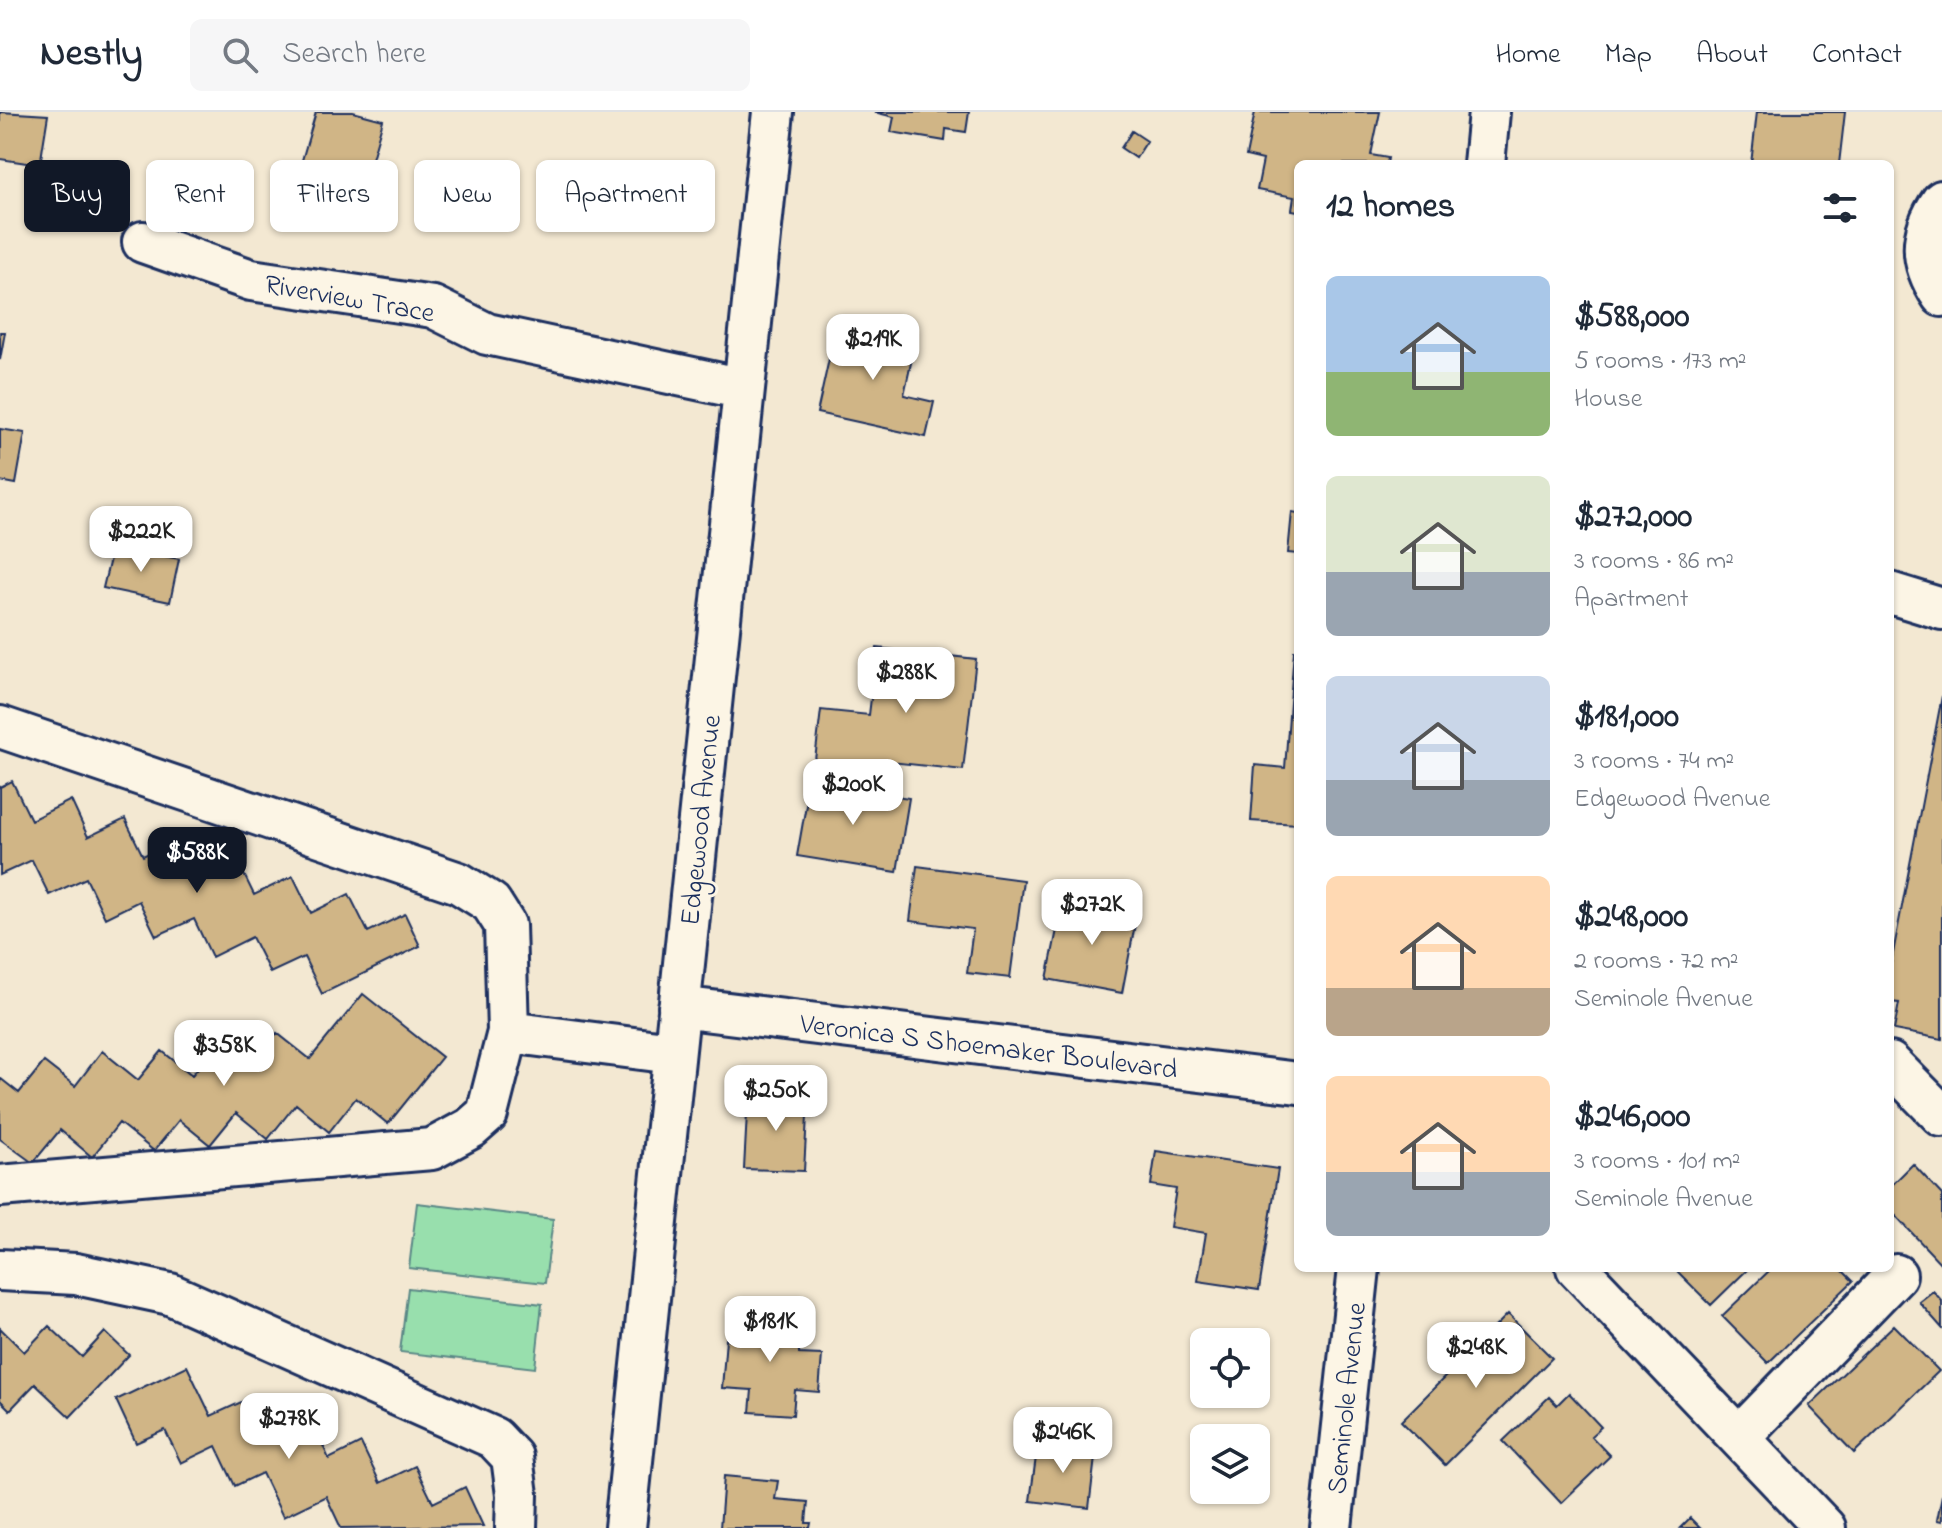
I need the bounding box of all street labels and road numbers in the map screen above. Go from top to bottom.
street label: Riverview Trace [261,265,438,336]
street label: Edgewood Avenue [671,713,734,928]
street label: Veronica S Shoemaker Boulevard [797,1005,1180,1092]
street label: Seminole Avenue [1318,1300,1379,1496]

